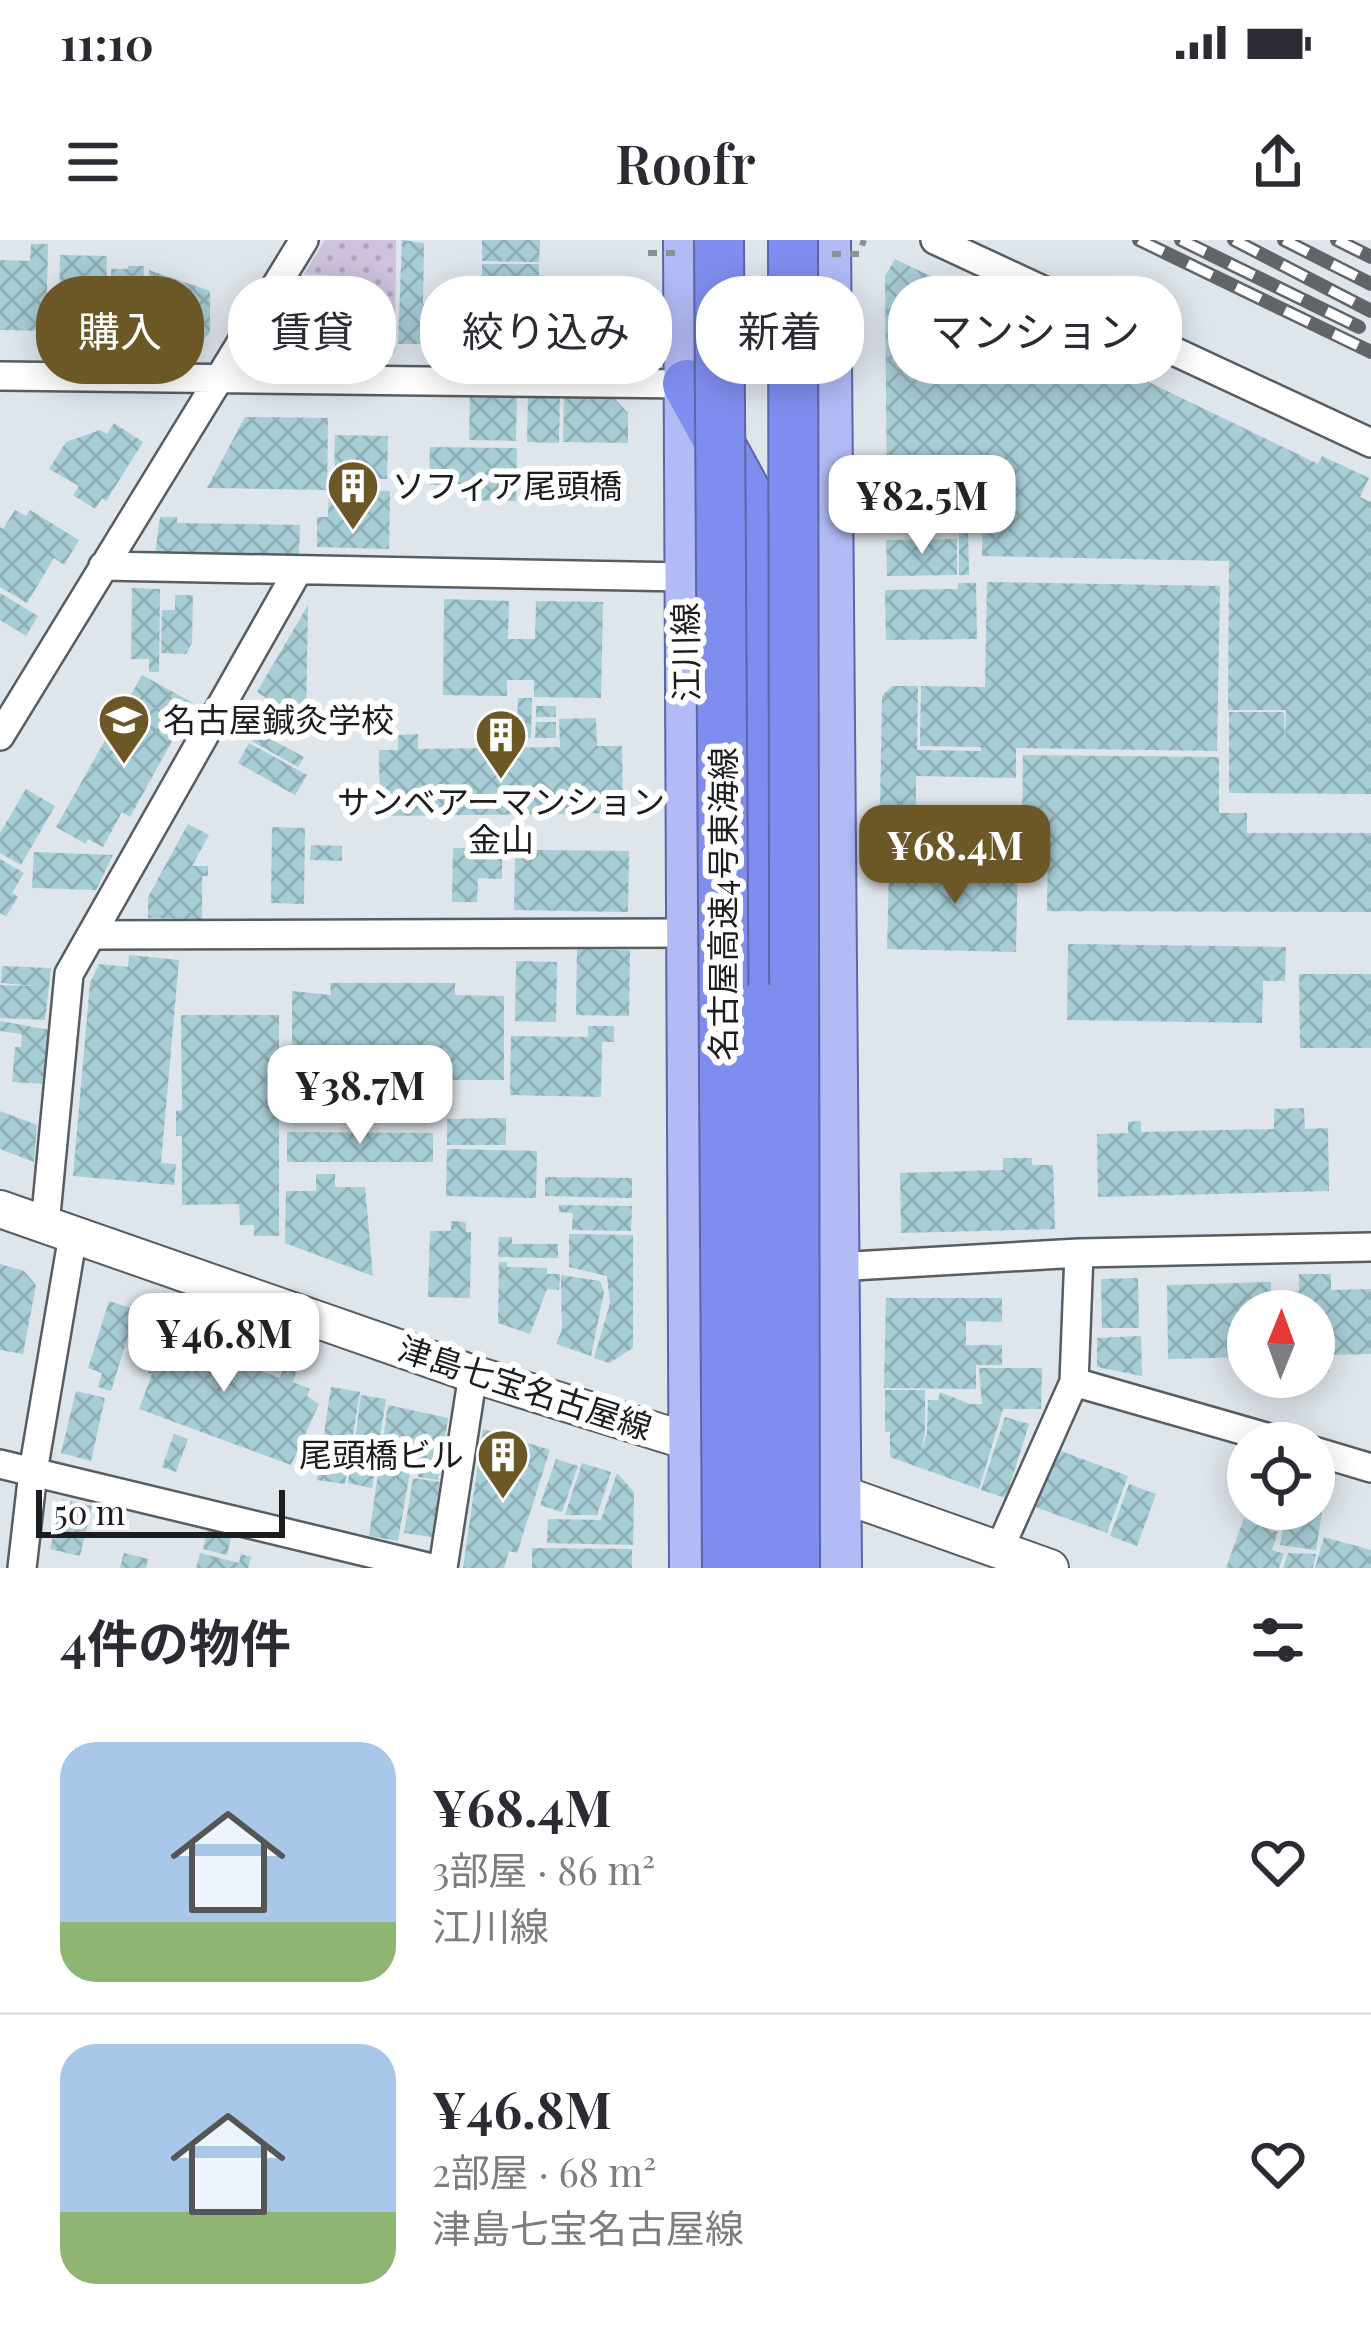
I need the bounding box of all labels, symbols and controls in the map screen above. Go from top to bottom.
text: 11:10 [60,12,154,72]
text: Roofr [615,126,756,198]
icon: menu [60,129,126,195]
icon: share [1245,129,1311,195]
chip: 購入 [36,276,204,384]
chip: 賃貸 [228,276,396,384]
chip: 絞り込み [420,276,672,384]
chip: 新着 [696,276,864,384]
chip: マンション [888,276,1182,384]
pin: ¥82.5M [824,455,1020,557]
building icon: ソフィア尾頭橋 [325,458,381,532]
place label: ソフィア尾頭橋 [392,462,622,506]
text: ¥82.5M [856,468,988,520]
street label: 江川線 [661,602,707,702]
school or university icon: 名古屋鍼灸学校 [96,692,152,766]
place label: 名古屋鍼灸学校 [163,696,394,740]
building icon: サンベアーマンション 金山 [473,707,529,781]
street label: 名古屋高速4号東海線 [699,747,743,1061]
place label: サンベアーマンション 金山 [337,778,665,860]
pin: ¥68.4M [857,805,1053,907]
text: ¥68.4M [886,818,1024,870]
pin: ¥38.7M [262,1045,458,1147]
text: ¥38.7M [294,1058,426,1110]
north arrow [1227,1290,1335,1398]
map controls [1227,1290,1335,1530]
pin: ¥46.8M [126,1293,322,1395]
text: ¥46.8M [155,1306,293,1358]
street label: 津島七宝名古屋線 [393,1324,658,1448]
button: locate [1227,1422,1335,1530]
building icon: 尾頭橋ビル [475,1427,531,1501]
place label: 尾頭橋ビル [299,1431,464,1475]
scale bar [36,1484,285,1537]
text: 50 m [54,1489,125,1533]
text: 4件の物件 [60,1607,291,1675]
icon: filters [1245,1607,1311,1673]
text: ¥68.4M [432,1772,612,1840]
icon: home [156,1790,300,1934]
icon: heart [1245,1829,1311,1895]
text: 3部屋 · 86 m² [432,1843,655,1895]
text: 江川線 [432,1899,549,1951]
text: ¥46.8M [432,2074,612,2142]
icon: home [156,2092,300,2236]
icon: heart [1245,2131,1311,2197]
text: 2部屋 · 68 m² [432,2145,656,2197]
text: 津島七宝名古屋線 [432,2201,744,2253]

